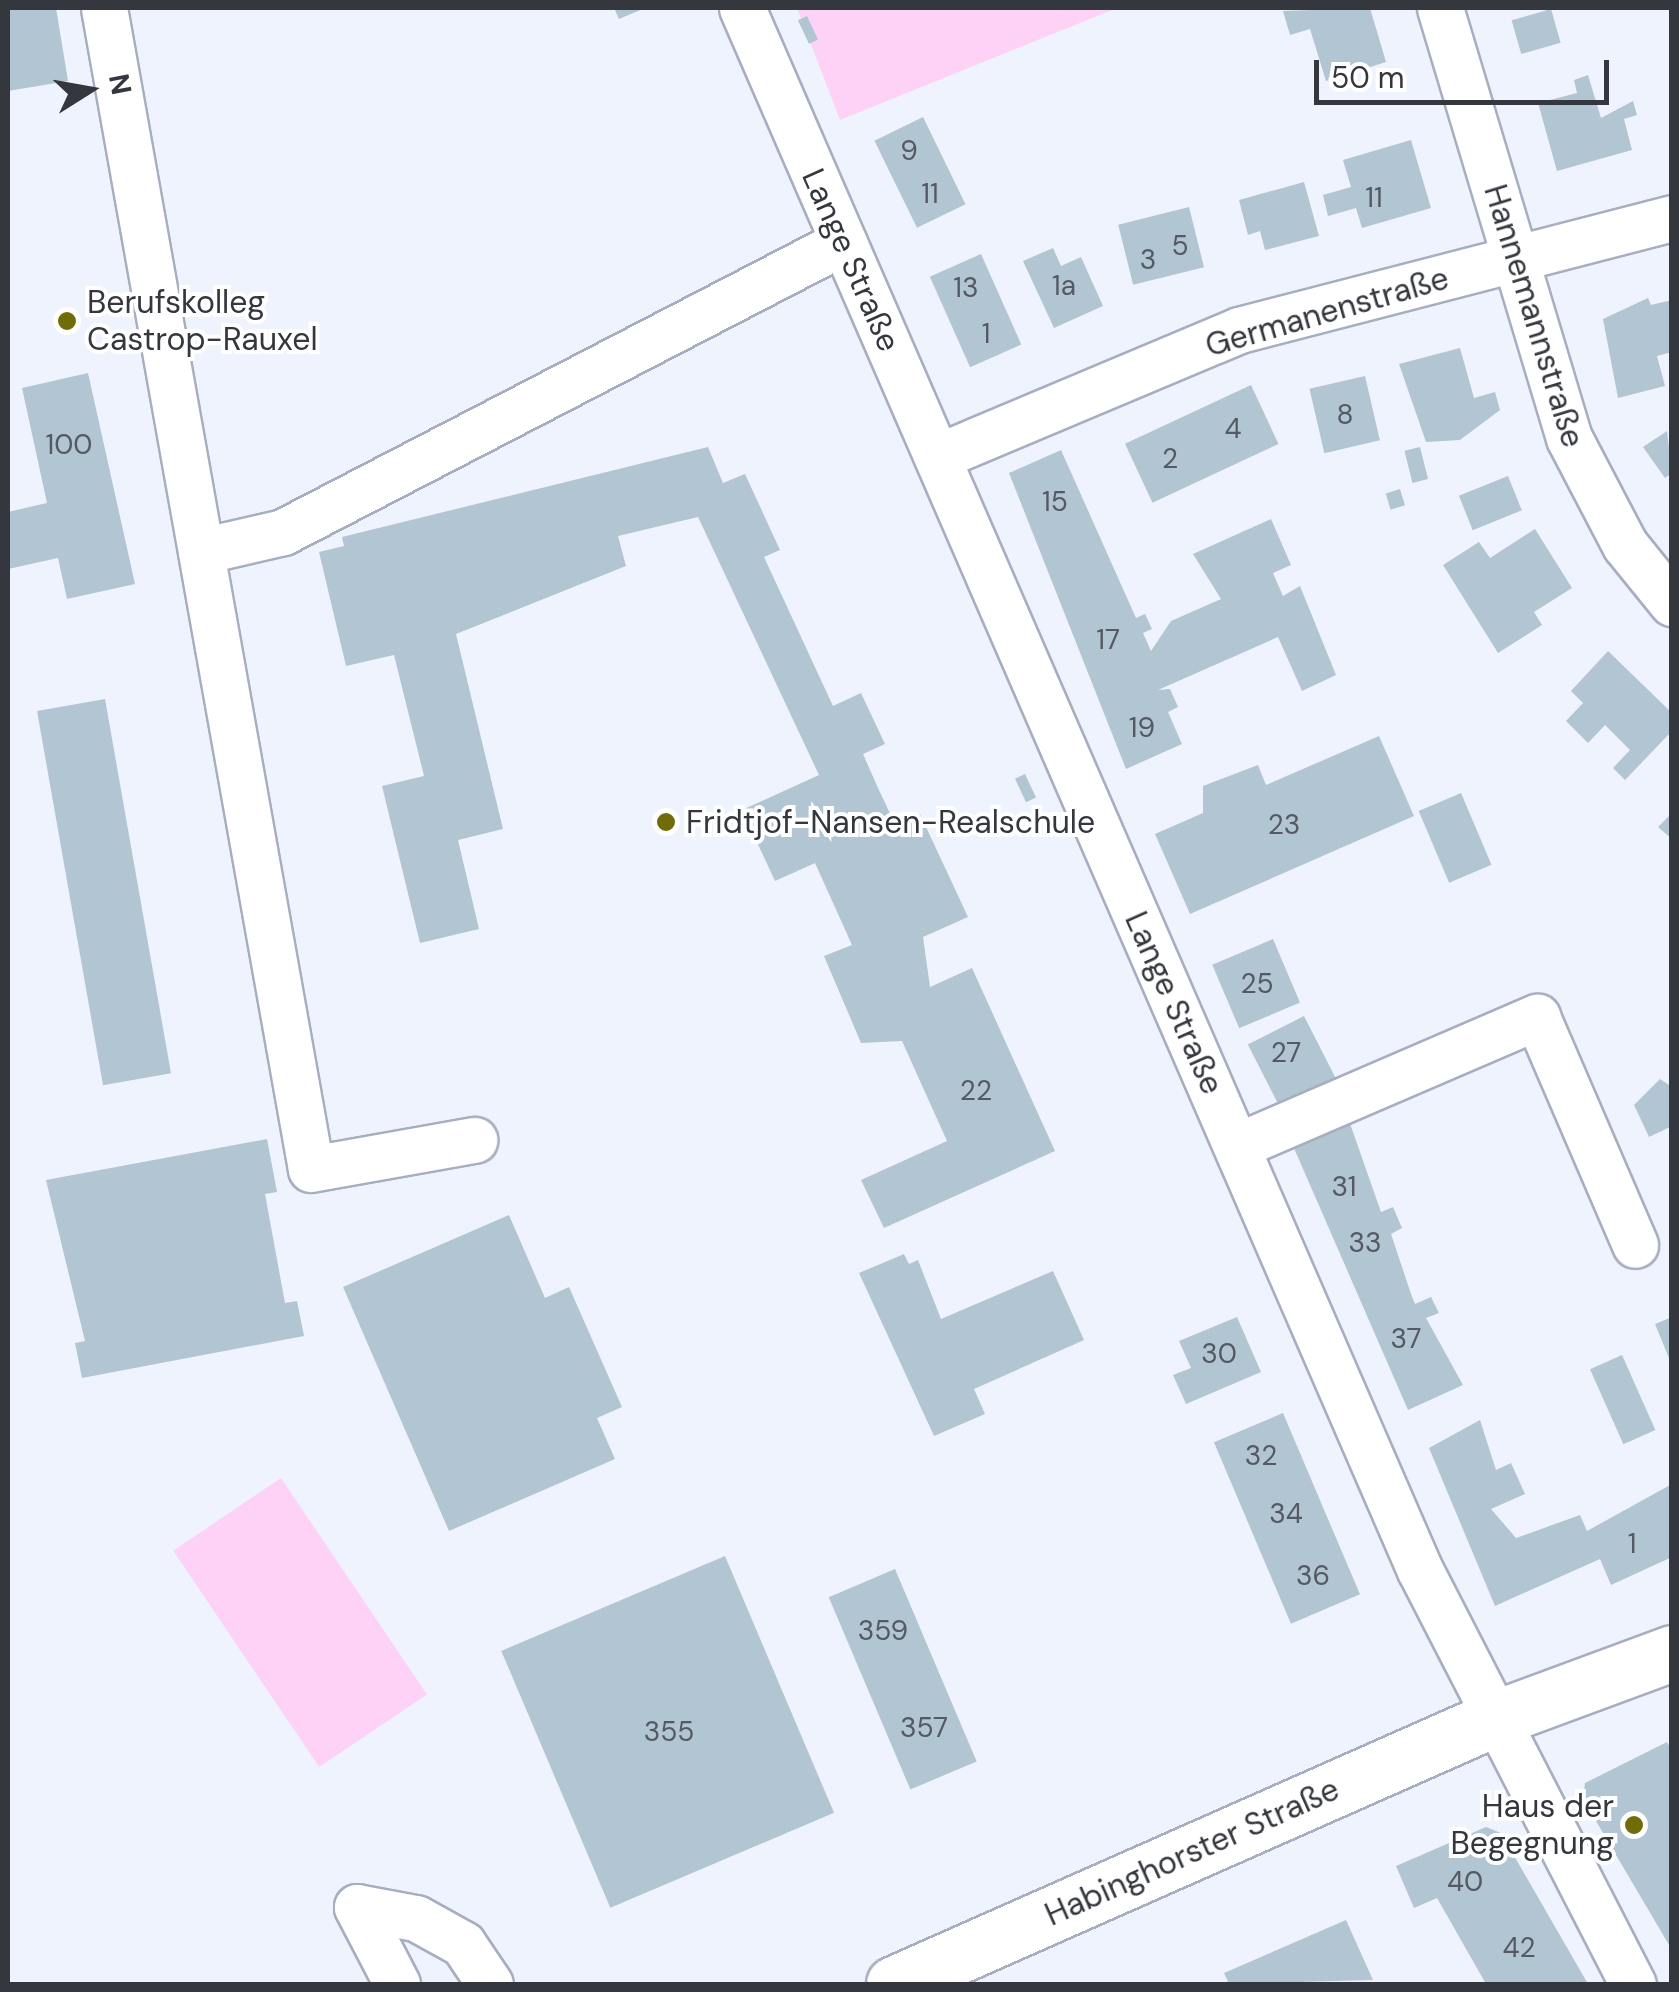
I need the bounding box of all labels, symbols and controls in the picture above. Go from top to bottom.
north arrow [40,40,140,140]
scale bar [1319,40,1614,102]
text: 50 m [1331,58,1405,97]
text: N [100,71,140,98]
house number: 9 [900,134,918,168]
street label: Lange Straße [794,163,908,357]
house number: 11 [921,177,939,211]
street label: Hannemannstraße [1476,180,1592,452]
house number: 11 [1365,181,1383,215]
house number: 5 [1171,229,1189,263]
house number: 3 [1140,243,1156,277]
street label: Germanenstraße [1201,259,1453,365]
house number: 1a [1052,269,1076,303]
house number: 13 [953,271,979,305]
place label: Berufskolleg Castrop-Rauxel [87,284,318,359]
marker: Berufskolleg Castrop-Rauxel [56,310,78,332]
house number: 1 [982,317,990,351]
house number: 8 [1336,398,1354,432]
house number: 4 [1225,412,1241,446]
house number: 100 [45,428,93,462]
house number: 2 [1162,442,1178,476]
house number: 15 [1042,485,1068,519]
house number: 17 [1096,623,1120,657]
house number: 19 [1129,711,1155,745]
place label: Fridtjof-Nansen-Realschule [686,803,1095,841]
house number: 23 [1268,808,1300,842]
marker: Fridtjof-Nansen-Realschule [655,811,677,833]
street label: Lange Straße [1117,906,1231,1100]
house number: 25 [1240,967,1274,1001]
house number: 27 [1271,1036,1301,1070]
house number: 22 [960,1074,992,1108]
house number: 31 [1332,1170,1356,1204]
house number: 33 [1348,1226,1382,1260]
house number: 37 [1390,1322,1422,1356]
house number: 30 [1201,1337,1237,1371]
house number: 32 [1245,1439,1277,1473]
house number: 34 [1269,1497,1303,1531]
house number: 1 [1628,1527,1636,1561]
house number: 36 [1296,1559,1330,1593]
house number: 359 [858,1614,908,1648]
house number: 357 [900,1711,948,1745]
house number: 355 [644,1715,694,1749]
street label: Habinghorster Straße [1039,1770,1345,1934]
place label: Haus der Begegnung [1451,1788,1614,1863]
marker: Haus der Begegnung [1623,1814,1645,1836]
house number: 40 [1447,1865,1483,1899]
house number: 42 [1502,1931,1536,1965]

